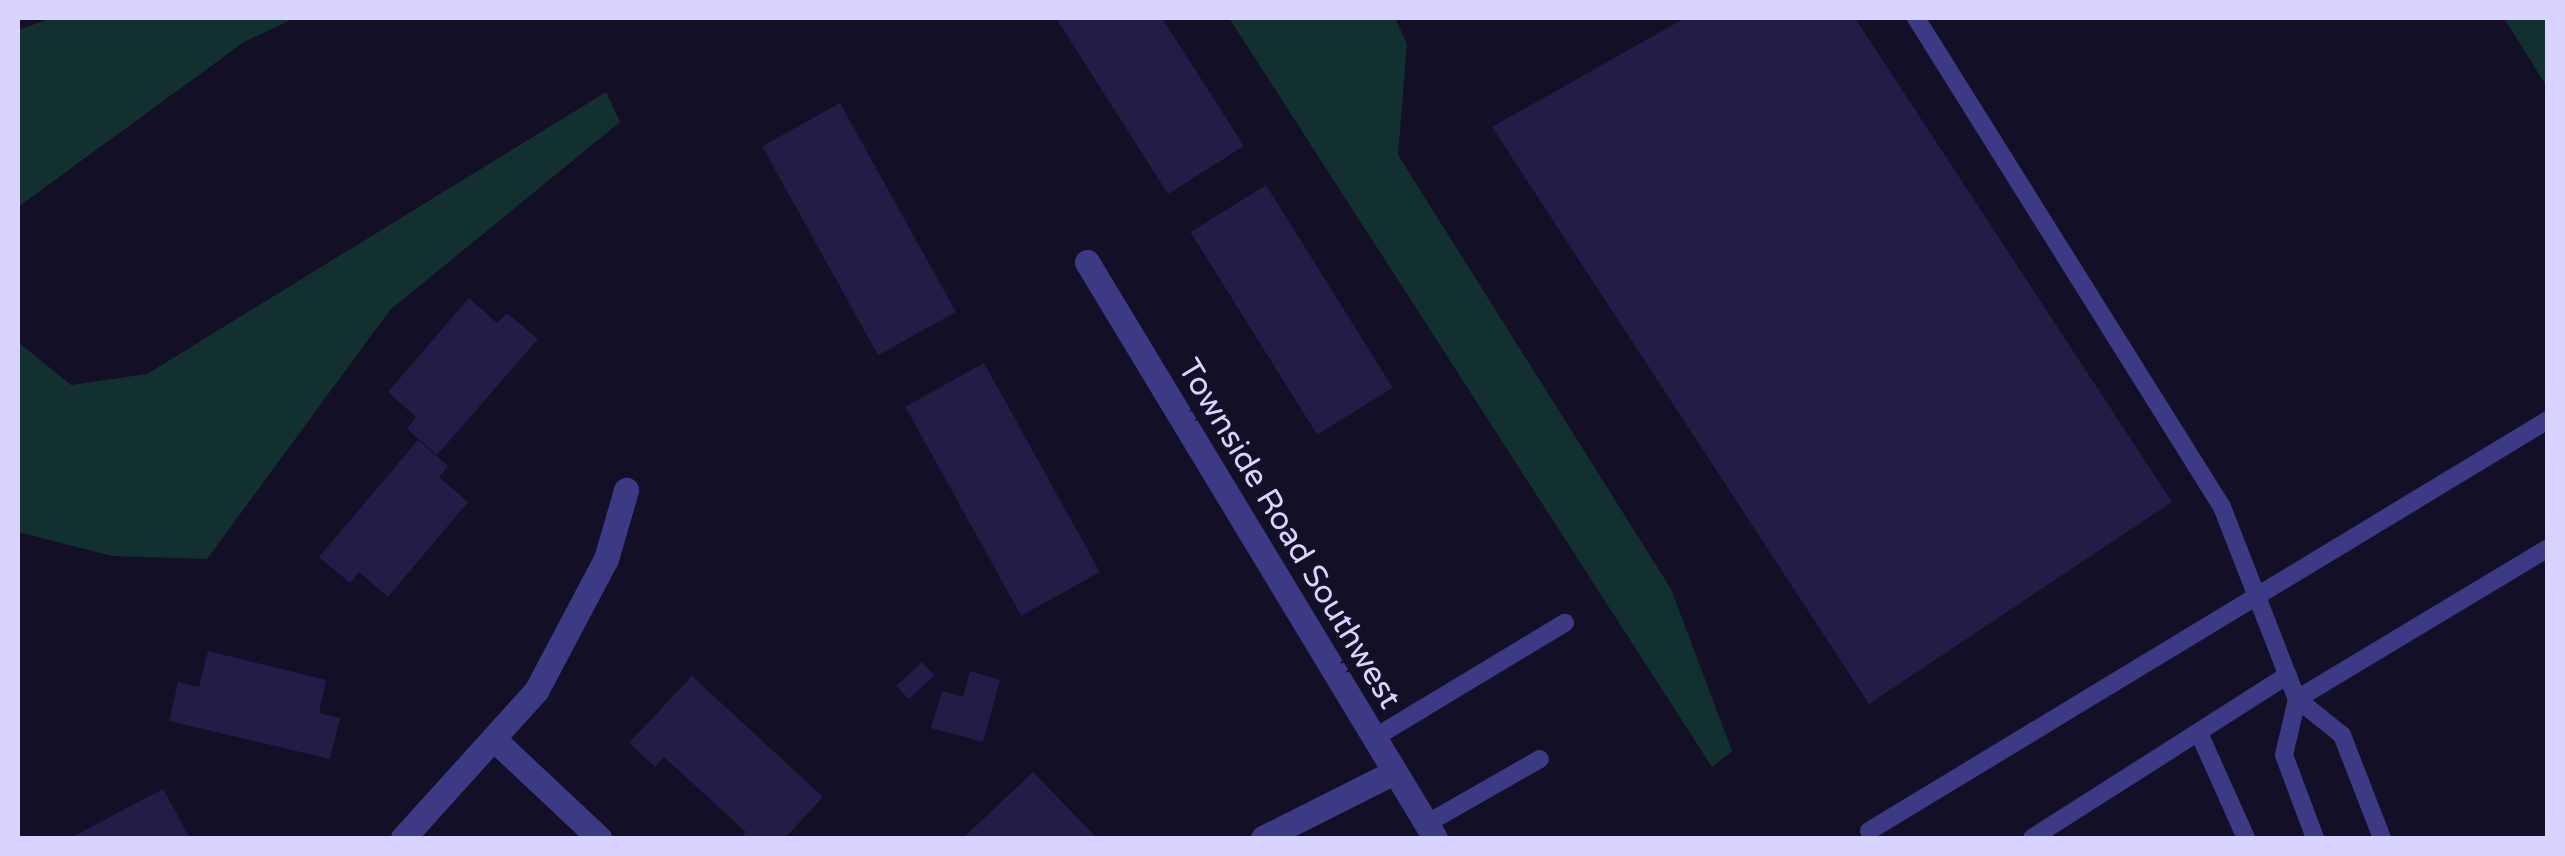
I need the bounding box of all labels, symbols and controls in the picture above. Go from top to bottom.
street label: Townside Road Southwest [1169,352,1409,716]

